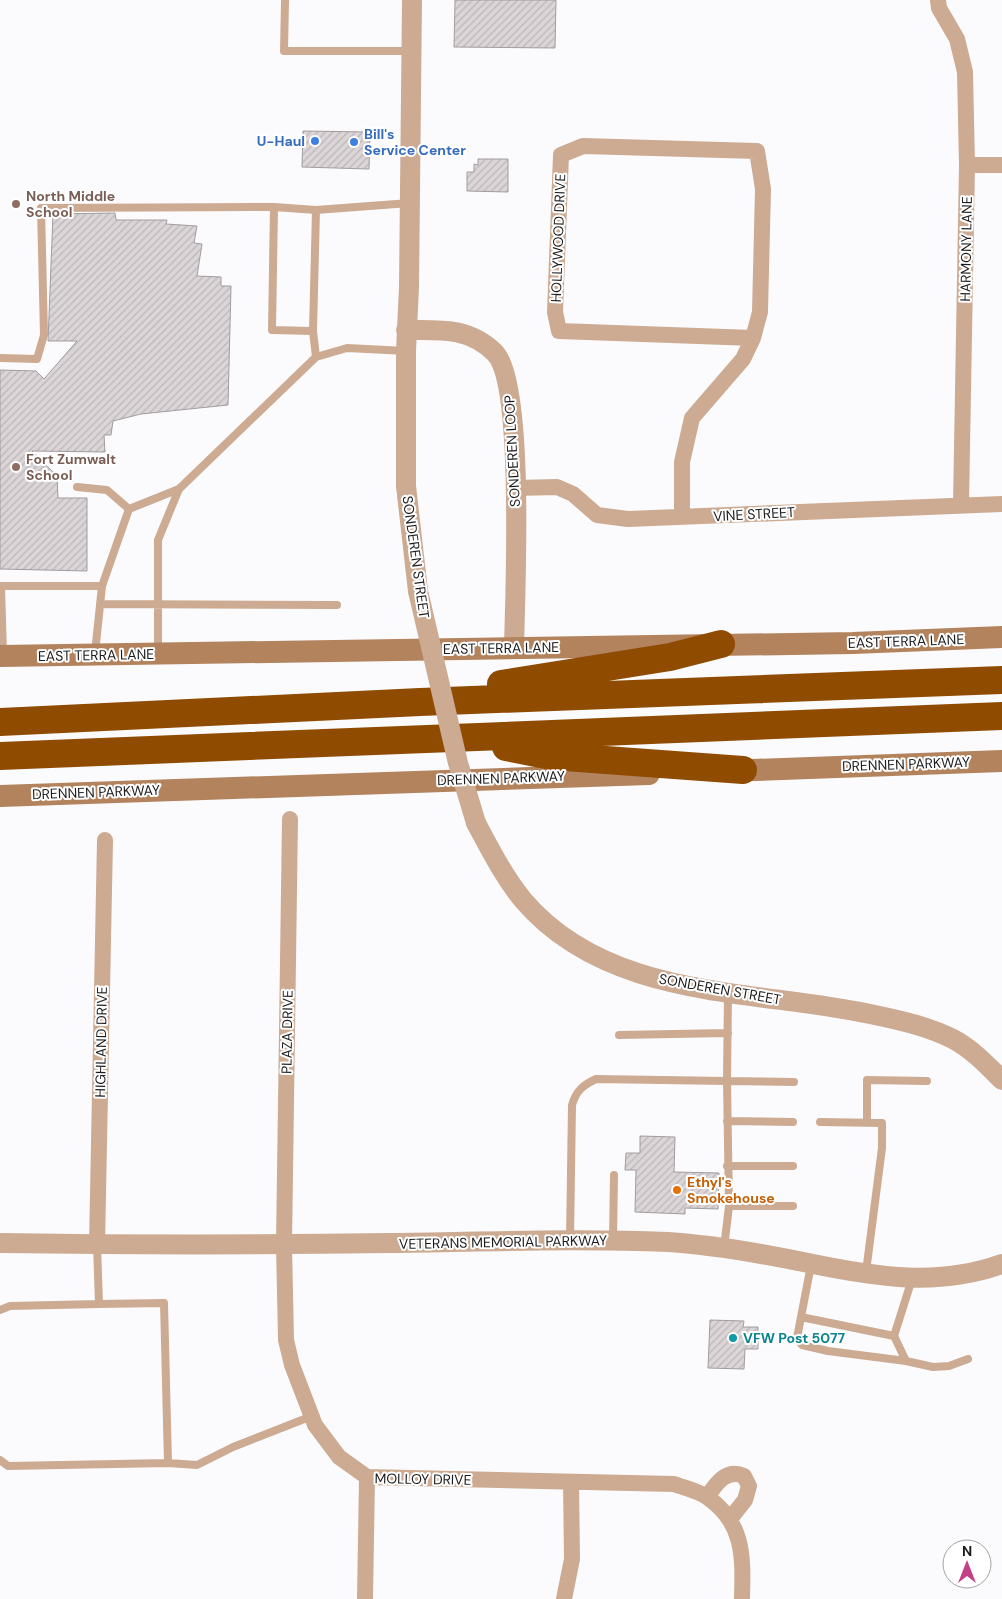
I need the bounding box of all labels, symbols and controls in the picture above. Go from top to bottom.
place label: Bill's Service Center [364,125,466,159]
place label: U-Haul [257,132,305,150]
marker: U-Haul [309,135,321,147]
marker: Bill's Service Center [348,136,360,148]
street label: HOLLYWOOD DRIVE [547,173,569,303]
place label: North Middle School [26,187,115,221]
street label: HARMONY LANE [956,196,976,302]
marker: North Middle School [10,198,22,210]
street label: SONDEREN LOOP [500,395,524,507]
place label: Fort Zumwalt School [26,450,116,484]
marker: Fort Zumwalt School [10,461,22,473]
street label: SONDEREN STREET [398,495,434,620]
street label: VINE STREET [713,503,795,525]
street label: EAST TERRA LANE [848,630,965,652]
street label: EAST TERRA LANE [443,638,559,658]
street label: EAST TERRA LANE [38,645,154,665]
street label: DRENNEN PARKWAY [842,753,970,775]
street label: DRENNEN PARKWAY [437,767,565,789]
street label: DRENNEN PARKWAY [32,781,160,803]
street label: SONDEREN STREET [658,969,783,1009]
street label: HIGHLAND DRIVE [91,986,111,1098]
street label: PLAZA DRIVE [277,990,297,1074]
place label: Ethyl's Smokehouse [687,1173,775,1207]
marker: Ethyl's Smokehouse [671,1184,683,1196]
street label: VETERANS MEMORIAL PARKWAY [399,1231,607,1253]
place label: VFW Post 5077 [743,1329,846,1347]
marker: VFW Post 5077 [727,1332,739,1344]
street label: MOLLOY DRIVE [374,1469,472,1489]
north arrow [942,1539,992,1589]
text: N [962,1542,972,1560]

